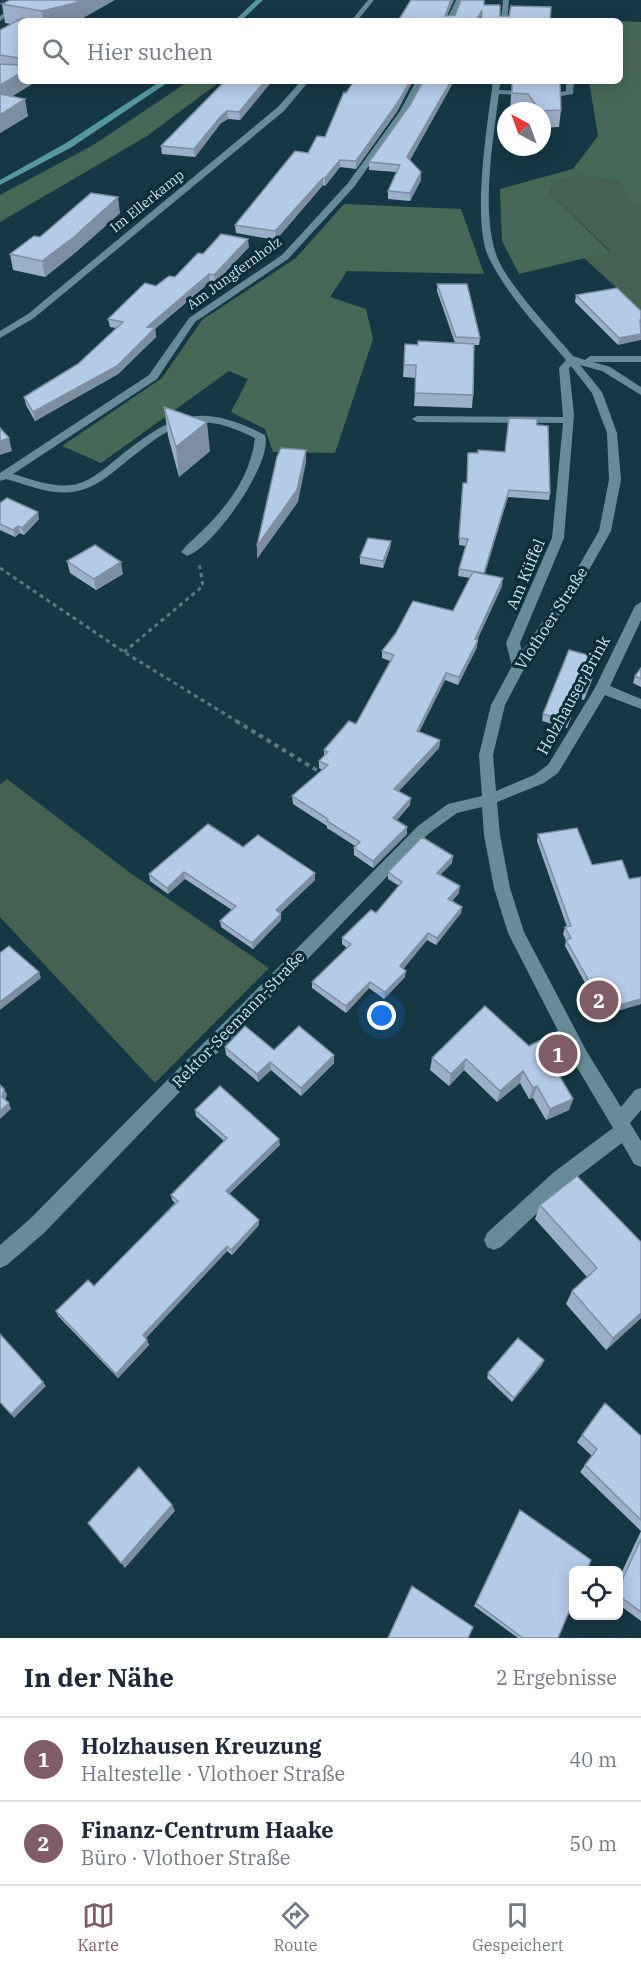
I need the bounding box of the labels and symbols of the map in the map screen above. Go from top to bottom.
north arrow [497,102,551,156]
street label: Im Ellerkamp [106,166,188,236]
street label: Am Jungfernholz [183,232,285,314]
street label: Am Küffel [501,535,549,612]
street label: Vlothoer Straße [510,563,592,673]
street label: Holzhauser Brink [532,632,614,758]
street label: Rektor-Seemann-Straße [167,946,309,1092]
pin: 2 [580,978,618,1022]
your location [367,1001,396,1030]
pin: 1 [538,1032,578,1076]

